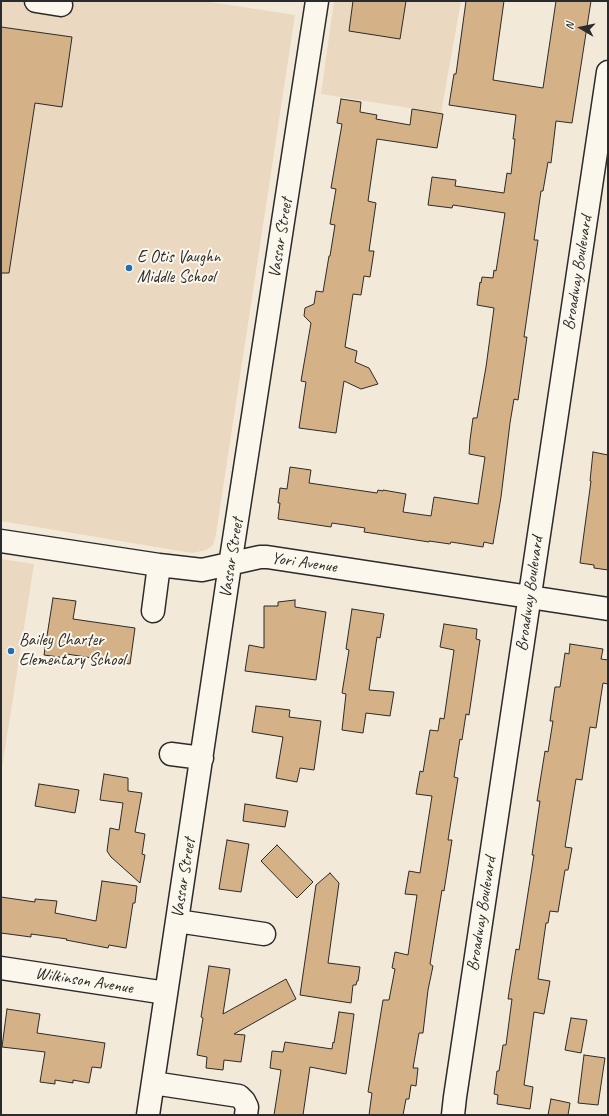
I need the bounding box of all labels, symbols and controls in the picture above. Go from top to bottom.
north arrow [561,8,601,48]
text: N [562,22,577,31]
street label: Vassar Street [265,197,297,279]
street label: Broadway Boulevard [559,214,597,332]
place label: E Otis Vaughn Middle School [137,248,220,288]
marker: E Otis Vaughn Middle School [124,263,134,273]
street label: Vassar Street [216,517,248,599]
street label: Broadway Boulevard [512,535,548,653]
street label: Yori Avenue [270,548,338,578]
place label: Bailey Charter Elementary School [19,631,125,671]
marker: Bailey Charter Elementary School [6,646,16,656]
street label: Vassar Street [168,837,200,919]
street label: Broadway Boulevard [463,855,501,973]
street label: Wilkinson Avenue [34,963,134,999]

